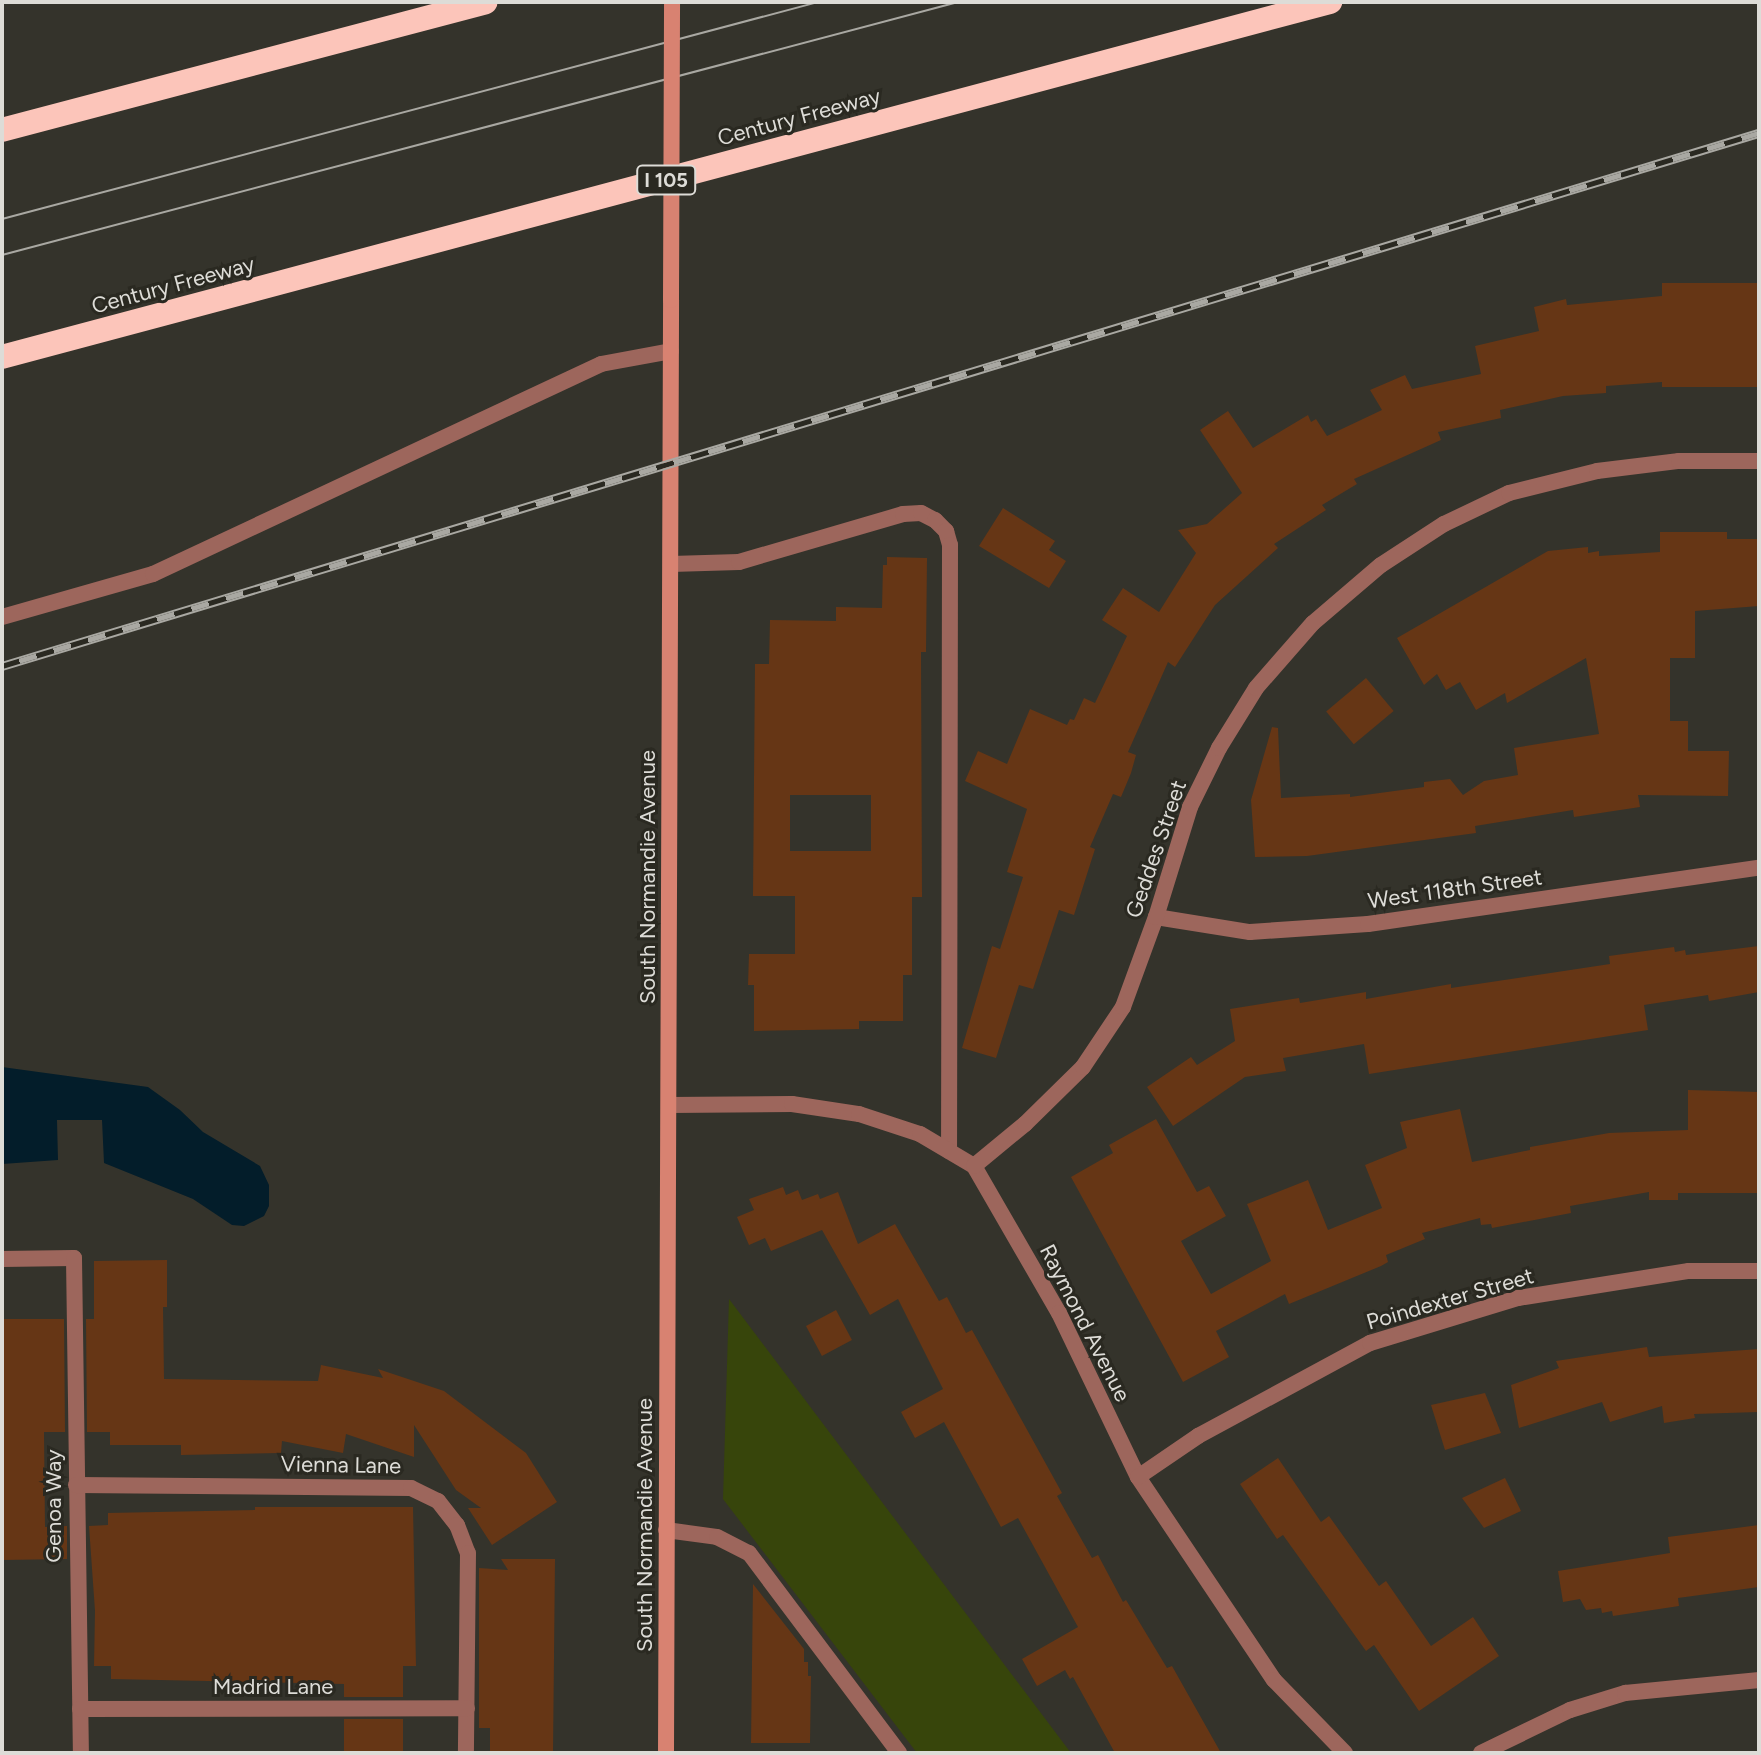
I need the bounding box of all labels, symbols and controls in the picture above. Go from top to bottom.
street label: Century Freeway [715,83,883,151]
road number: I 105 [636,164,696,196]
street label: Century Freeway [89,251,257,319]
street label: South Normandie Avenue [635,750,661,1004]
street label: Geddes Street [1120,777,1192,921]
street label: West 118th Street [1366,864,1544,914]
street label: Raymond Avenue [1034,1240,1136,1406]
street label: Poindexter Street [1363,1263,1537,1335]
street label: South Normandie Avenue [632,1398,658,1652]
street label: Genoa Way [41,1449,67,1563]
street label: Vienna Lane [281,1451,401,1479]
street label: Madrid Lane [213,1674,333,1700]

